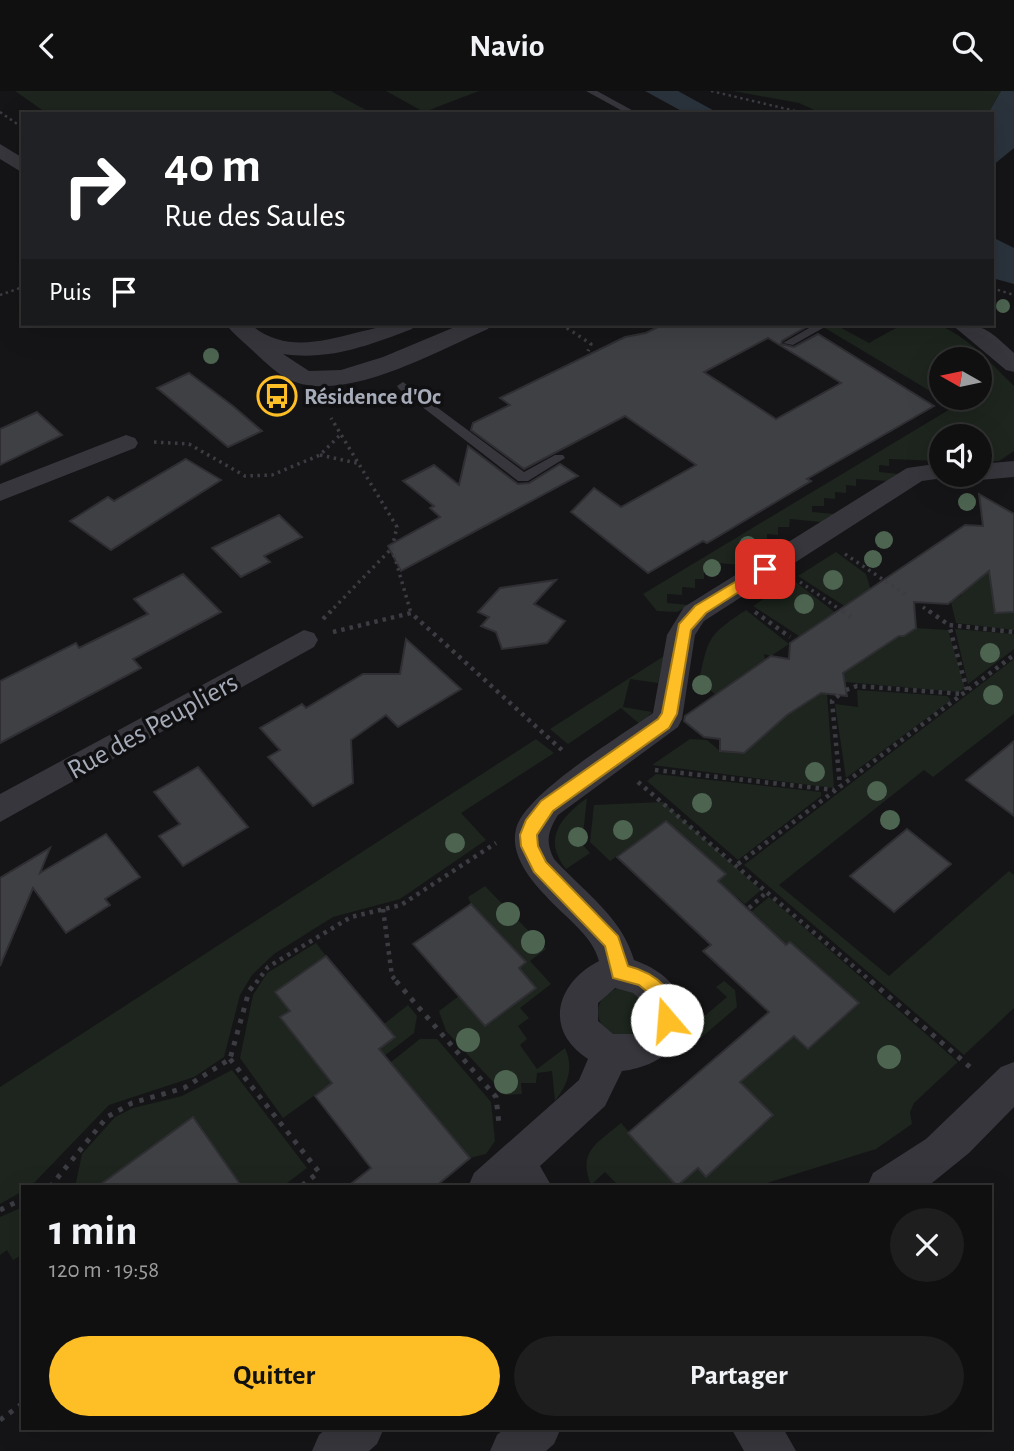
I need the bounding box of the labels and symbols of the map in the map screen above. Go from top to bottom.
north arrow [929,347,992,409]
bus stop icon: Résidence d'Oc [256,375,298,417]
place label: Résidence d'Oc [304,386,441,409]
pin [735,539,795,599]
street label: Rue des Peupliers [63,668,243,785]
position arrow [630,983,704,1057]

